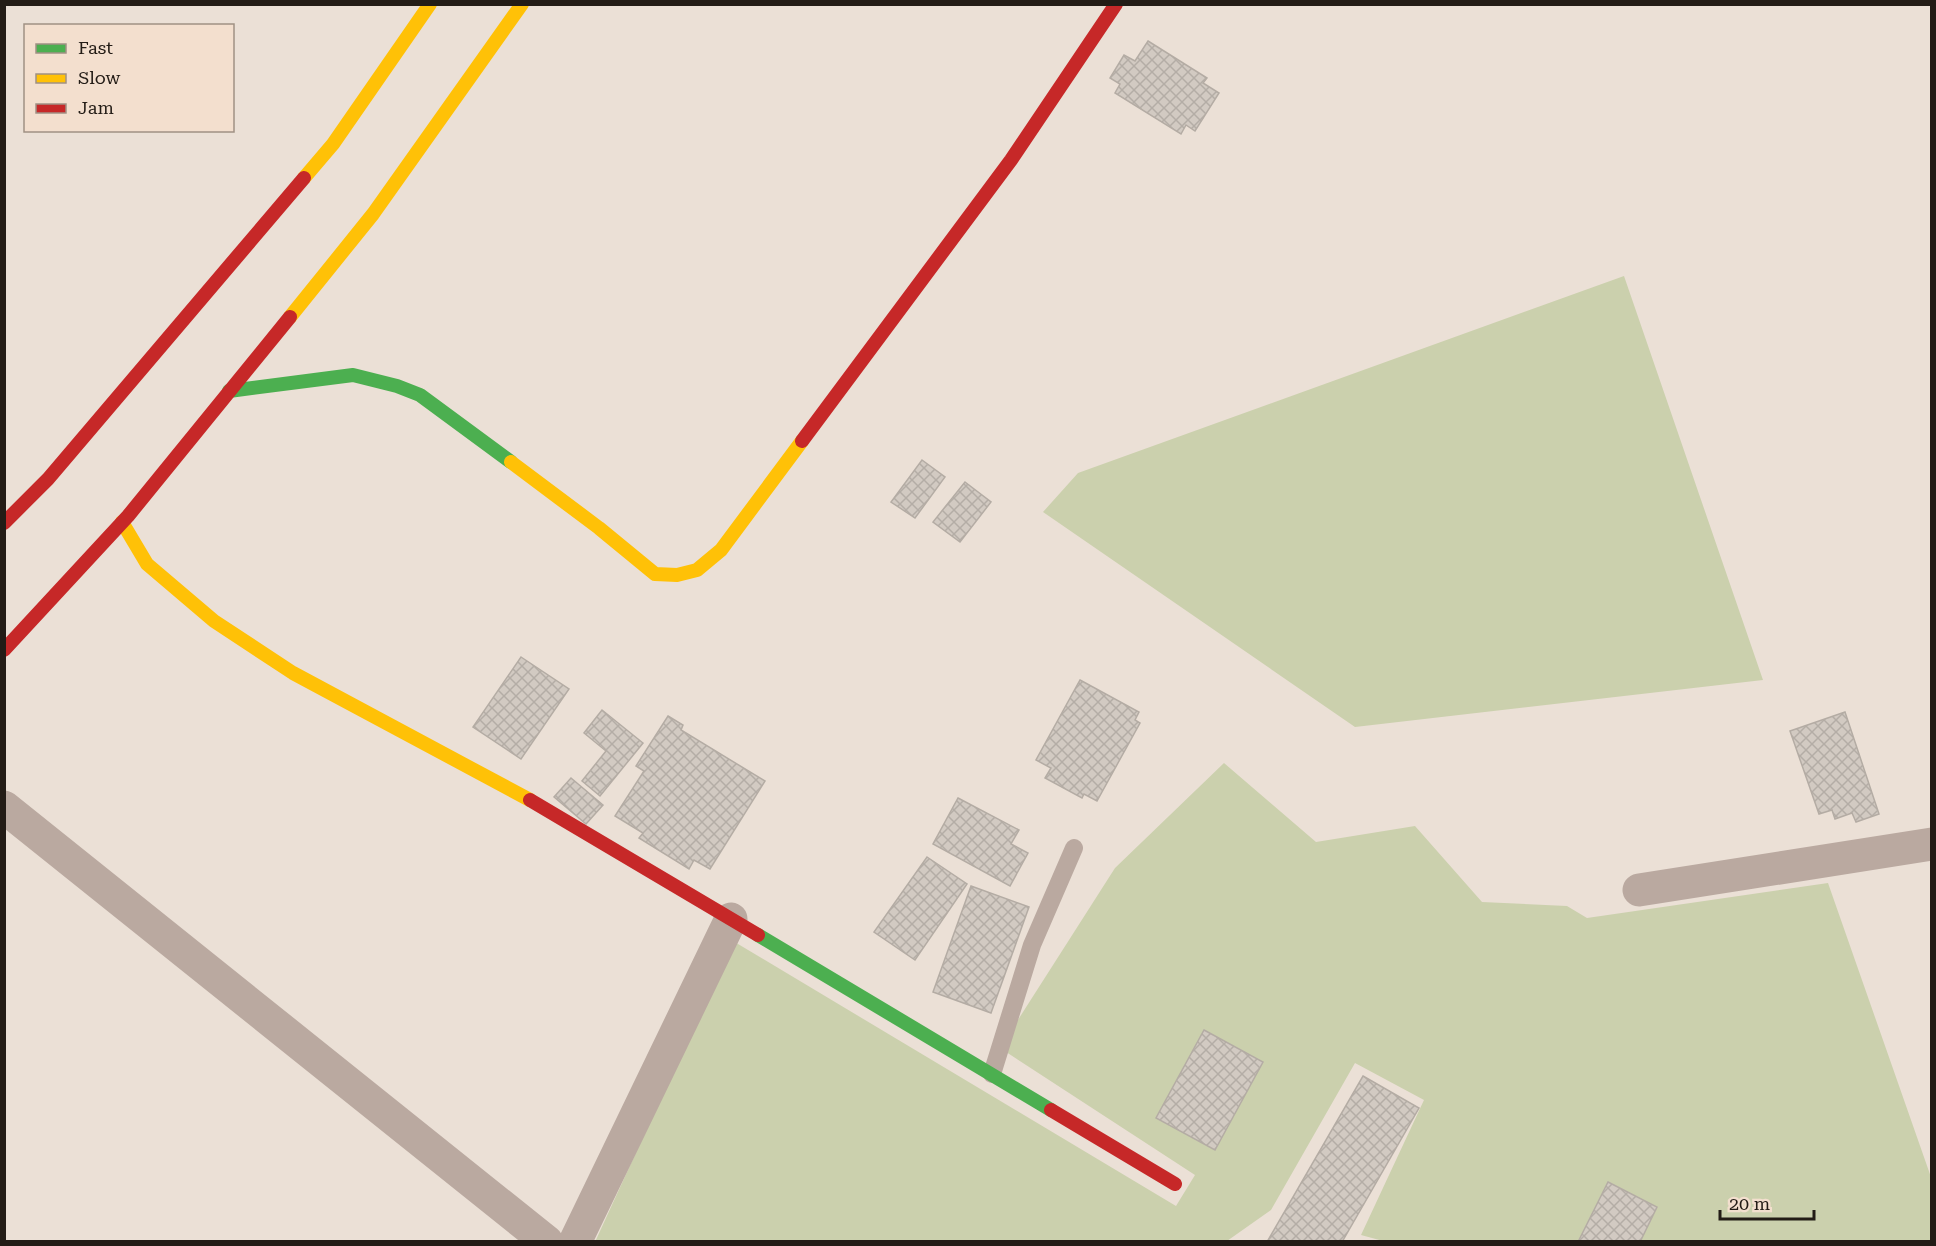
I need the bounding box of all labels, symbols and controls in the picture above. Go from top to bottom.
legend [24,24,234,132]
text: Fast [78,37,113,58]
text: Slow [78,67,120,88]
text: Jam [78,97,114,118]
scale bar [1720,1183,1814,1221]
text: 20 m [1729,1193,1770,1214]

